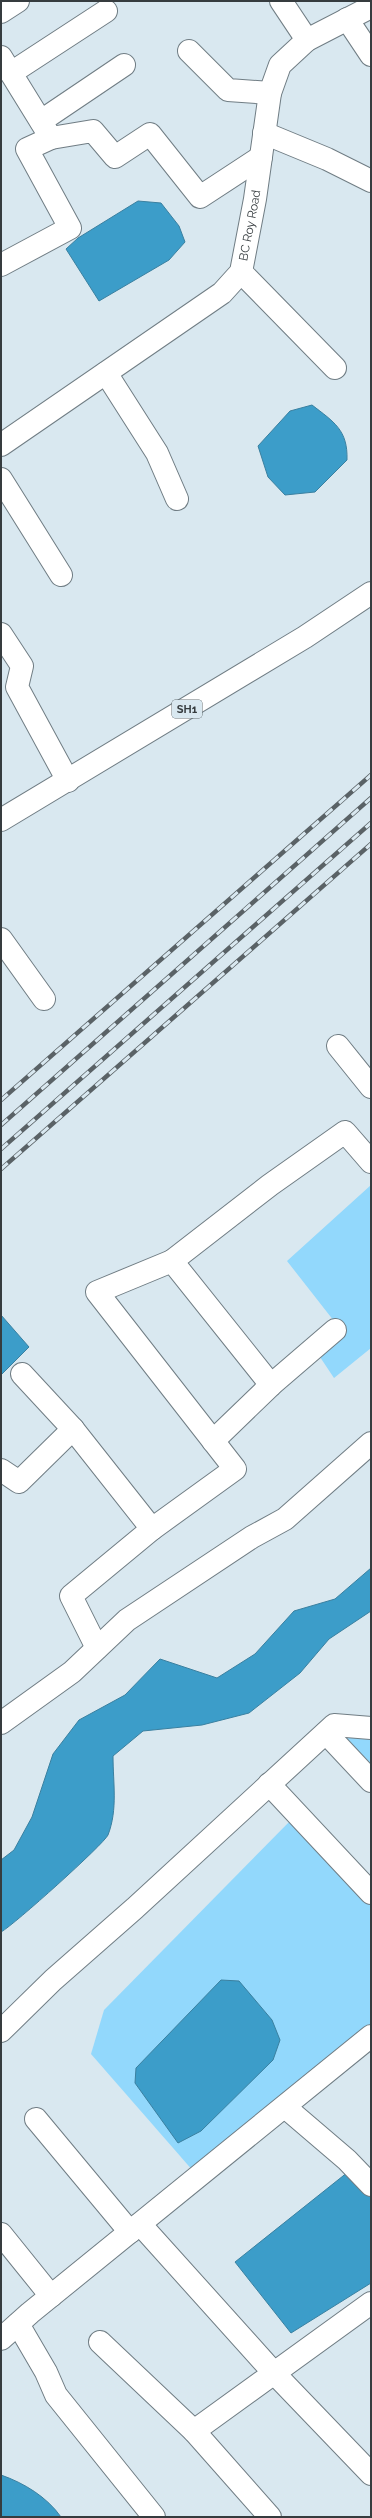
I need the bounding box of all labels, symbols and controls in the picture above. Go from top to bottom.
street label: BC Roy Road [236,189,263,262]
road number: SH1 [172,700,202,718]

